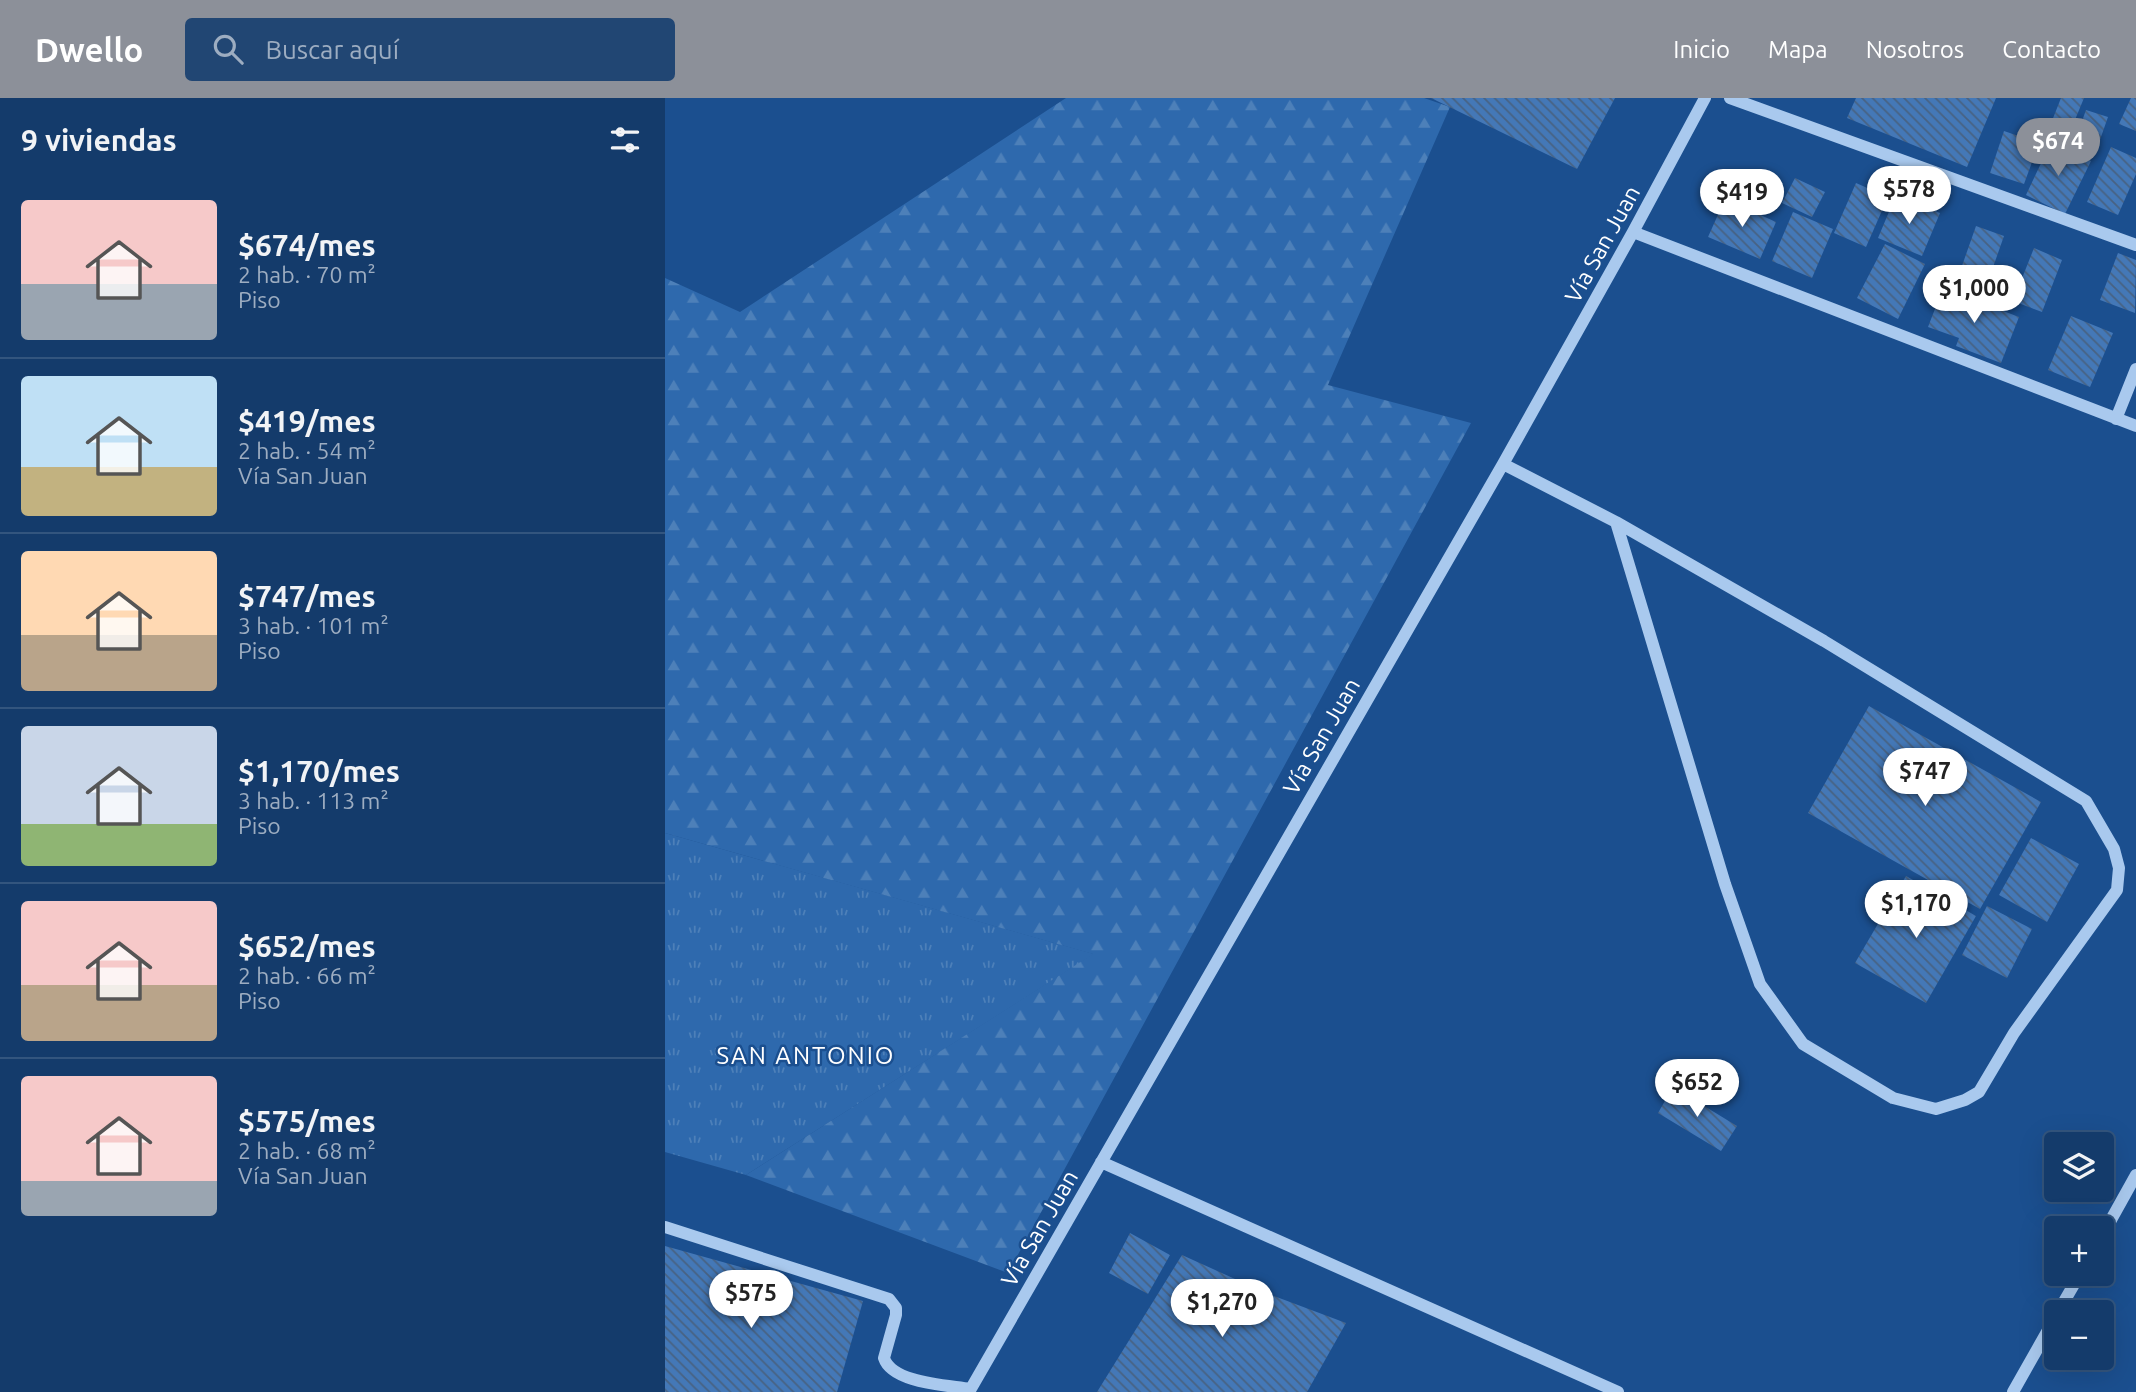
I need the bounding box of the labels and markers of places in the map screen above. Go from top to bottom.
pin: $674 [2017,118,2099,178]
pin: $578 [1868,166,1950,226]
pin: $419 [1701,170,1783,229]
pin: $1,000 [1917,266,2031,325]
pin: $747 [1884,748,1966,808]
pin: $1,170 [1859,880,1973,940]
pin: $652 [1656,1060,1738,1119]
pin: $575 [710,1270,792,1330]
pin: $1,270 [1165,1280,1279,1339]

